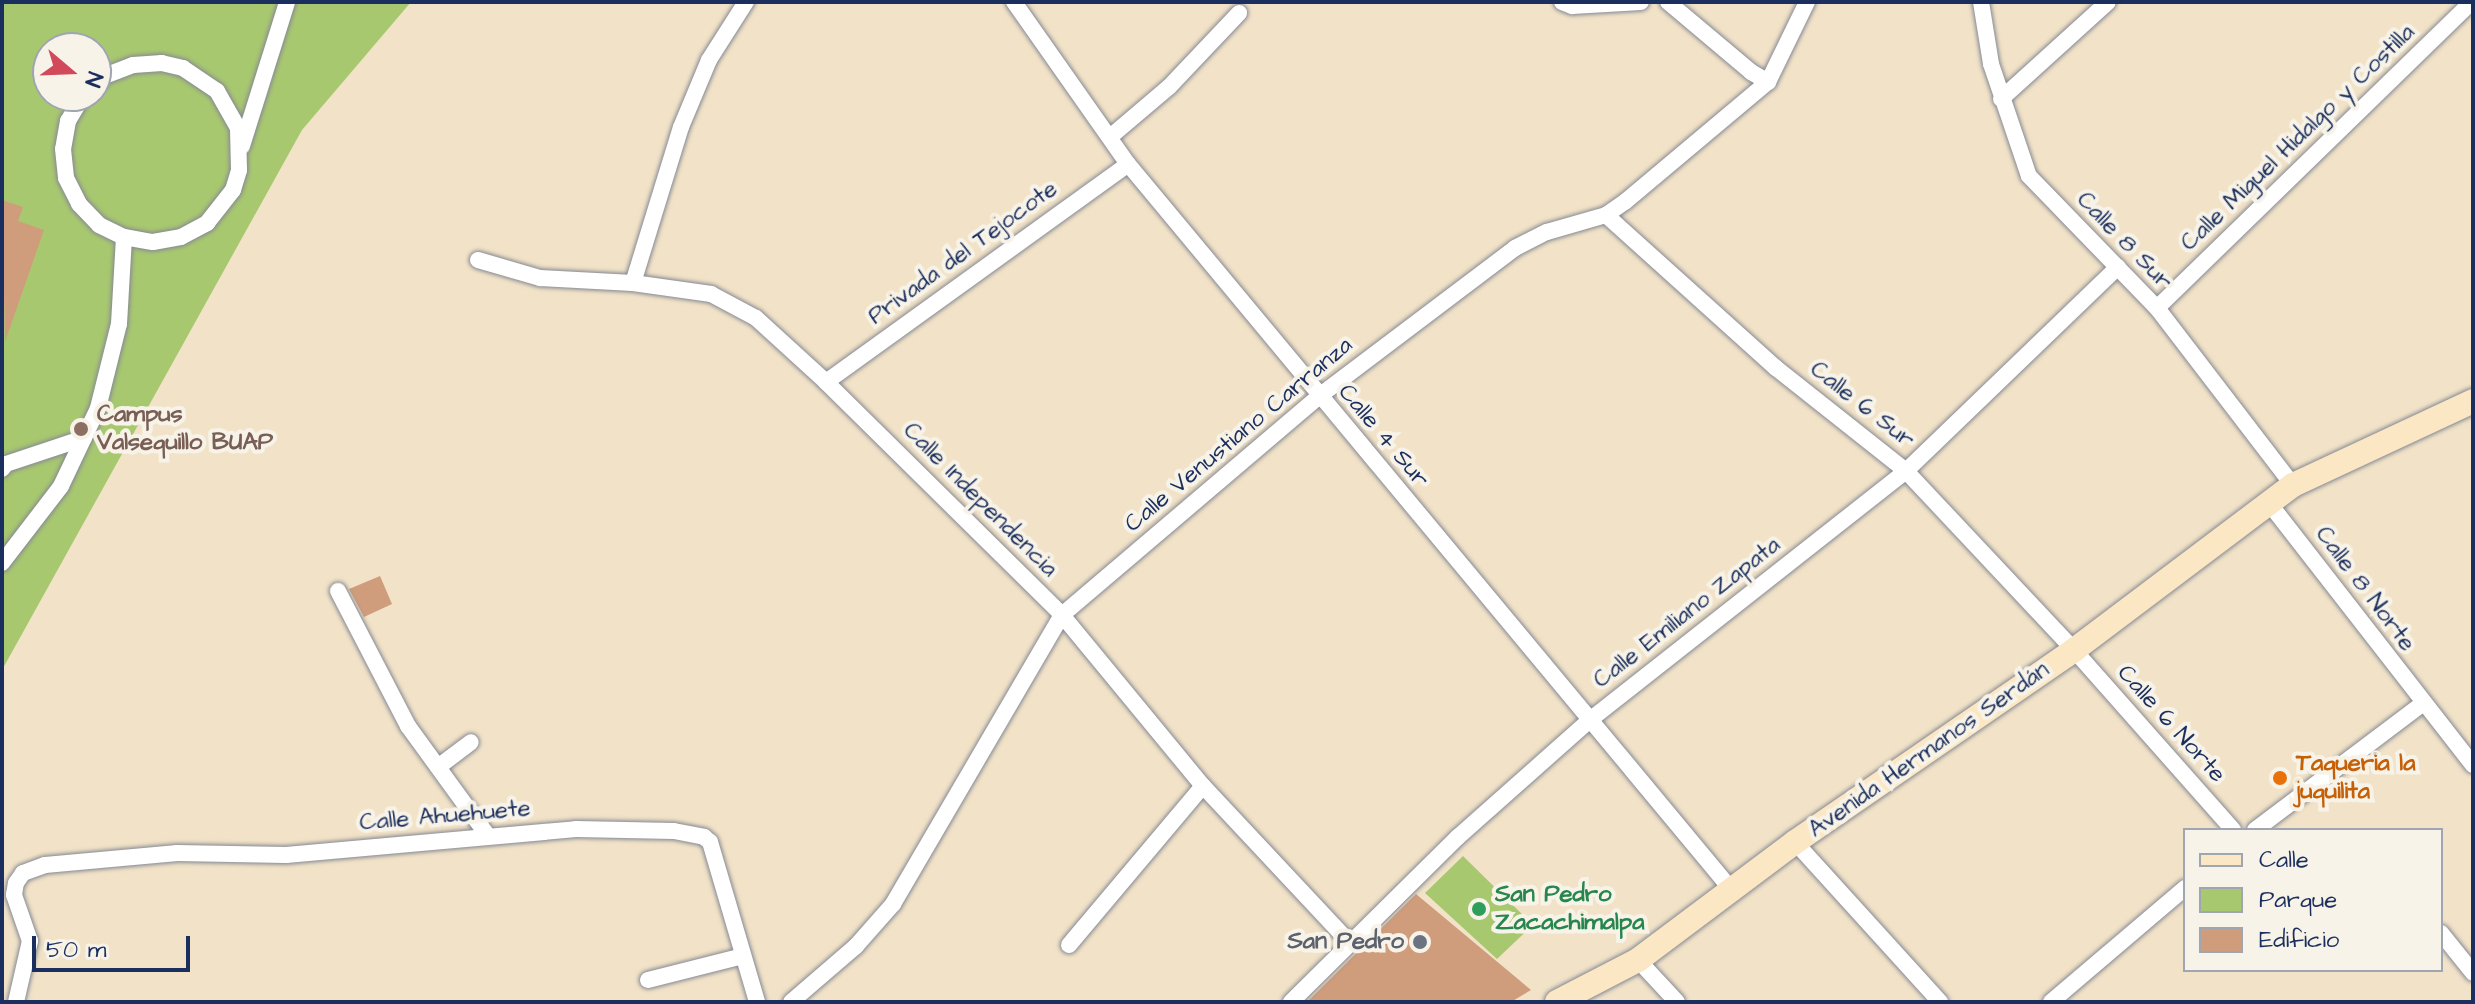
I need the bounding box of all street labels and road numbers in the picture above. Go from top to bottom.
street label: Calle Miguel Hidalgo y Costilla [2175,19,2421,257]
street label: Privada del Tejocote [863,175,1063,331]
street label: Calle 8 Sur [2070,186,2178,296]
street label: Calle Venustiano Carranza [1119,331,1359,539]
street label: Calle 6 Sur [1804,355,1920,455]
street label: Calle 4 Sur [1331,378,1435,494]
street label: Calle Independencia [897,417,1063,583]
street label: Calle 8 Norte [2309,521,2421,657]
street label: Calle Emiliano Zapata [1588,531,1786,695]
street label: Avenida Hermanos Serdán [1803,656,2055,844]
street label: Calle 6 Norte [2111,659,2231,789]
street label: Calle Ahuehuete [358,794,532,838]

